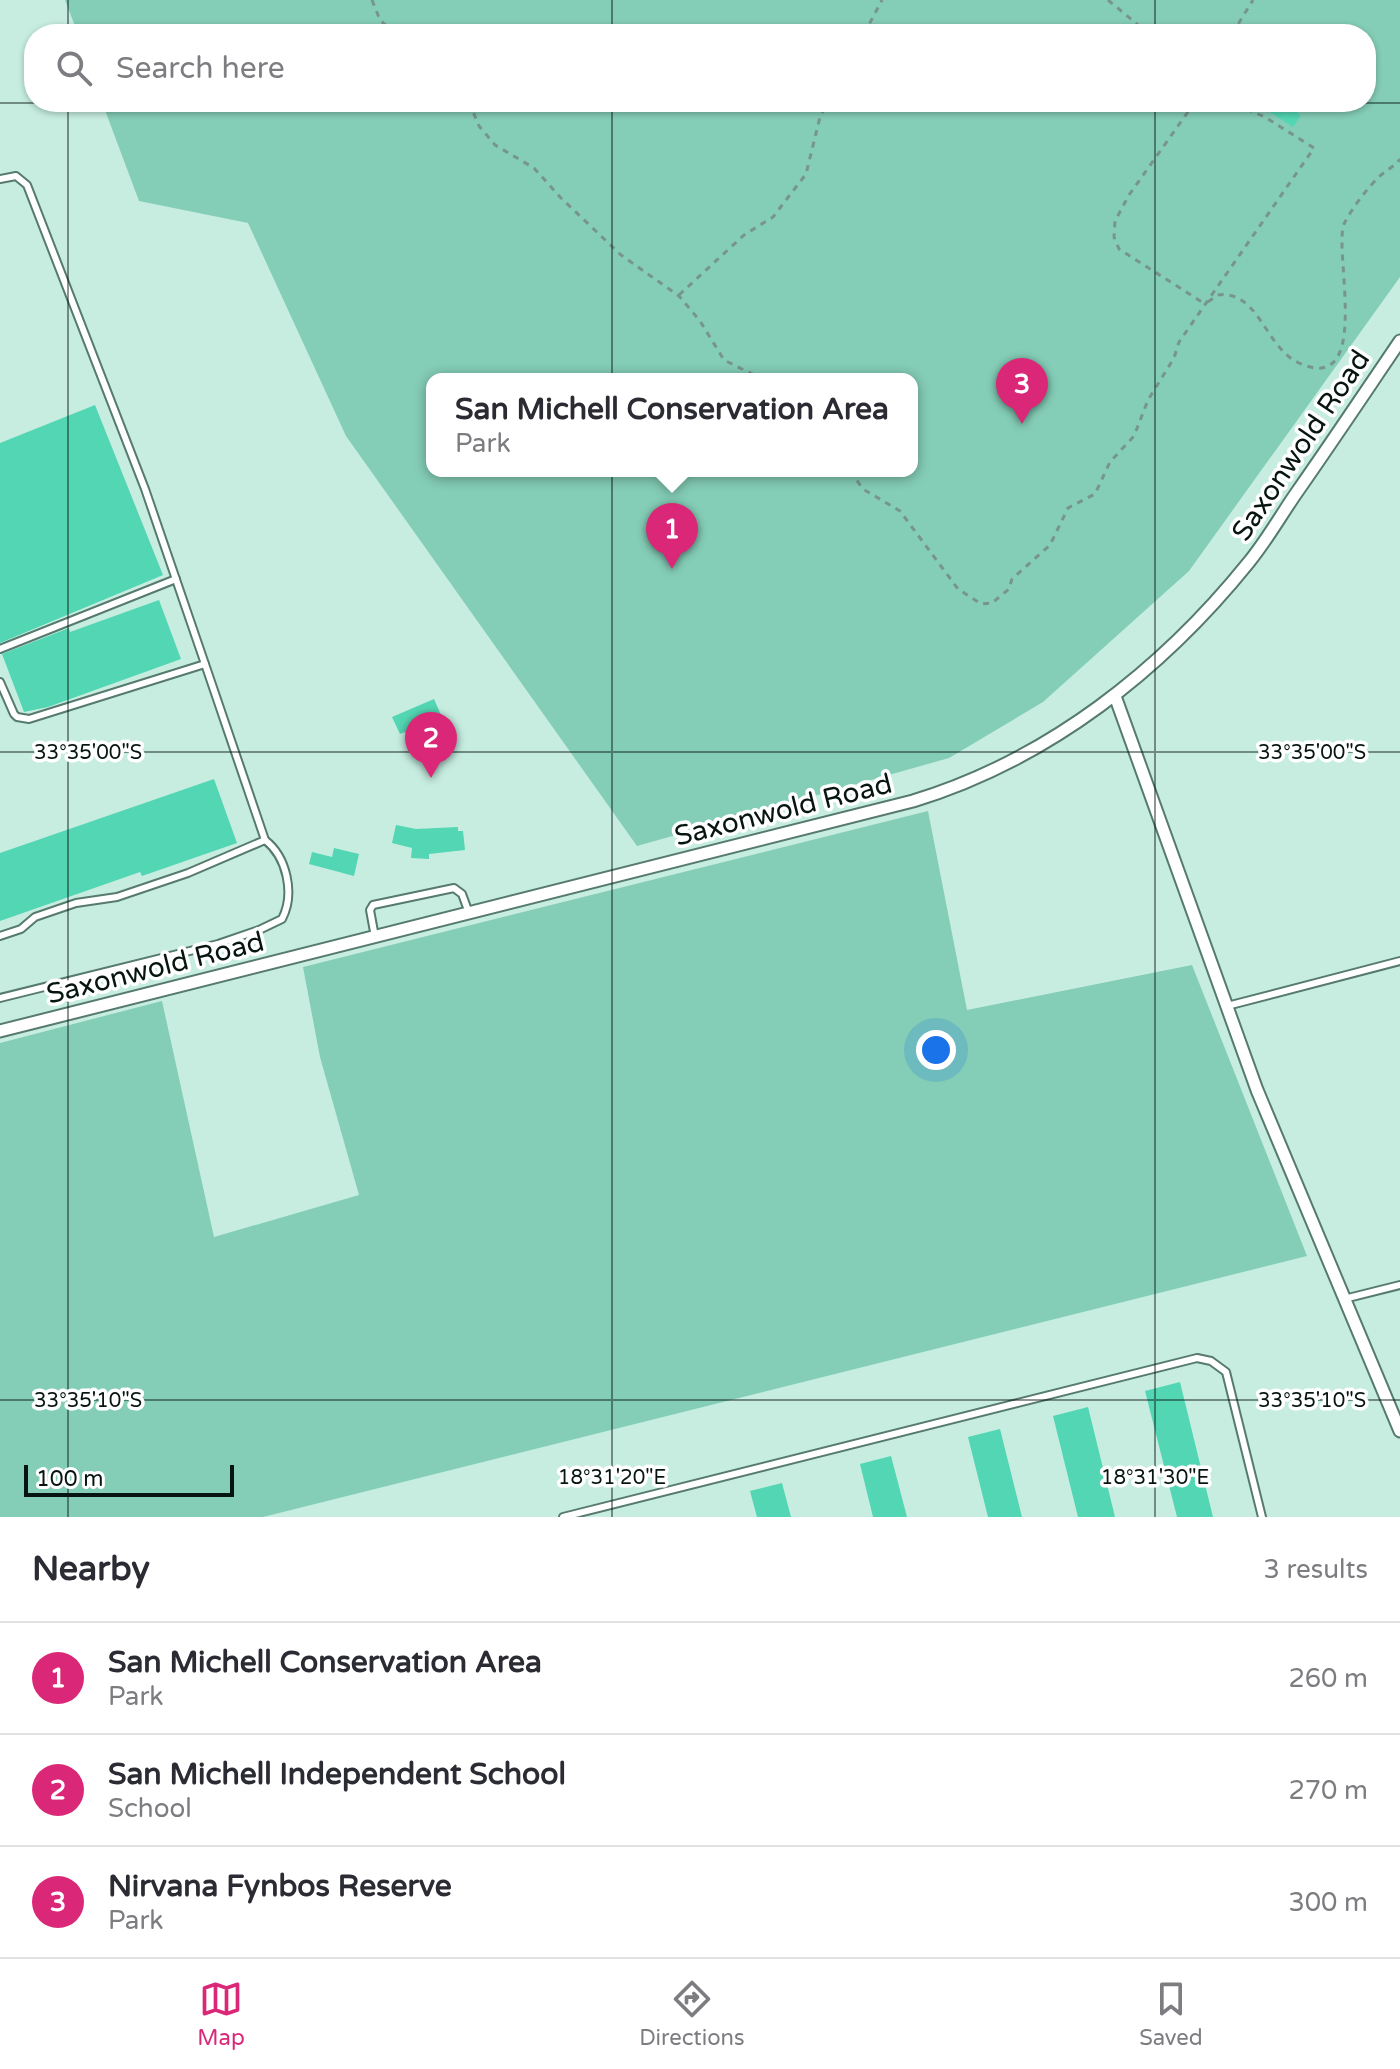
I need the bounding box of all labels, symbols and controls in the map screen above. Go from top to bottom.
search box [24,24,1376,112]
icon: search [52,46,96,90]
text: Search here [116,50,285,87]
street label: Saxonwold Road [1224,344,1377,547]
pin: 3 [996,358,1048,424]
popup [426,373,918,477]
text: San Michell Conservation Area [455,391,889,428]
text: Park [455,428,511,459]
pin: 1 [646,503,698,569]
pin: 2 [405,712,457,778]
text: 33°35'00"S [34,741,142,765]
text: 33°35'00"S [1258,741,1366,765]
street label: Saxonwold Road [671,767,895,853]
street label: Saxonwold Road [43,925,267,1011]
your location [916,1030,956,1070]
text: 33°35'10"S [34,1389,142,1413]
text: 33°35'10"S [1258,1389,1366,1413]
scale bar [24,1461,234,1497]
text: 100 m [36,1466,103,1492]
text: 18°31'20"E [558,1466,666,1490]
text: 18°31'30"E [1101,1466,1209,1490]
text: Nearby [32,1549,150,1590]
text: 3 results [1263,1554,1368,1585]
text: San Michell Conservation Area [108,1644,542,1681]
text: 1 [50,1663,66,1694]
text: 260 m [1288,1663,1368,1694]
text: Park [108,1681,164,1712]
text: San Michell Independent School [108,1756,566,1793]
text: 2 [50,1775,66,1806]
text: 270 m [1288,1775,1368,1806]
text: School [108,1793,192,1824]
text: Nirvana Fynbos Reserve [108,1868,452,1905]
text: 3 [50,1887,66,1918]
text: 300 m [1288,1887,1368,1918]
text: Park [108,1905,164,1936]
tab: Map [197,1977,245,2051]
tab: Directions [639,1977,745,2051]
tab: Saved [1139,1977,1203,2051]

